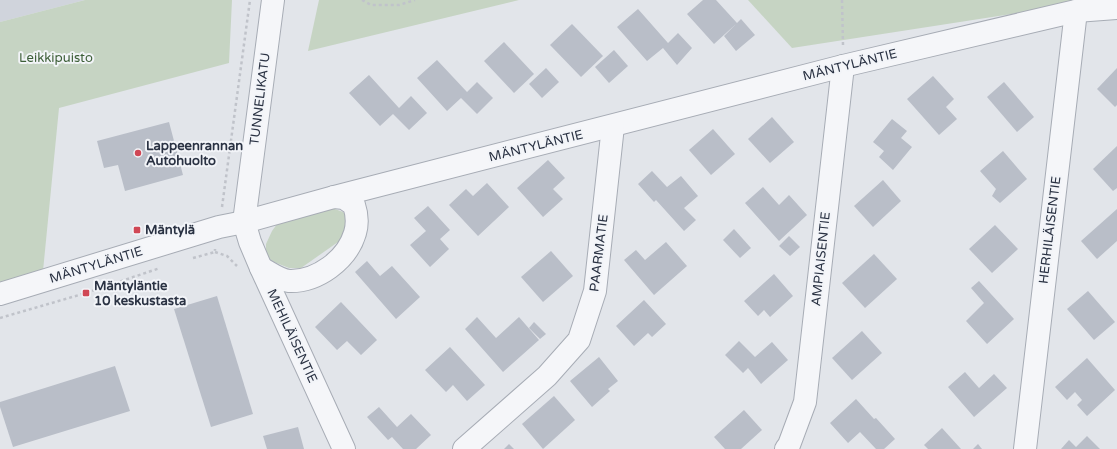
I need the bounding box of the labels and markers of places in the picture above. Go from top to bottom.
place label: Lappeenrannan Autohuolto [146,138,243,169]
marker: Lappeenrannan Autohuolto [133,148,143,158]
place label: Mäntylä [145,222,195,238]
marker: Mäntylä [132,225,142,235]
place label: Mäntyläntie 10 keskustasta [94,278,186,309]
marker: Mäntyläntie 10 keskustasta [81,288,91,298]

